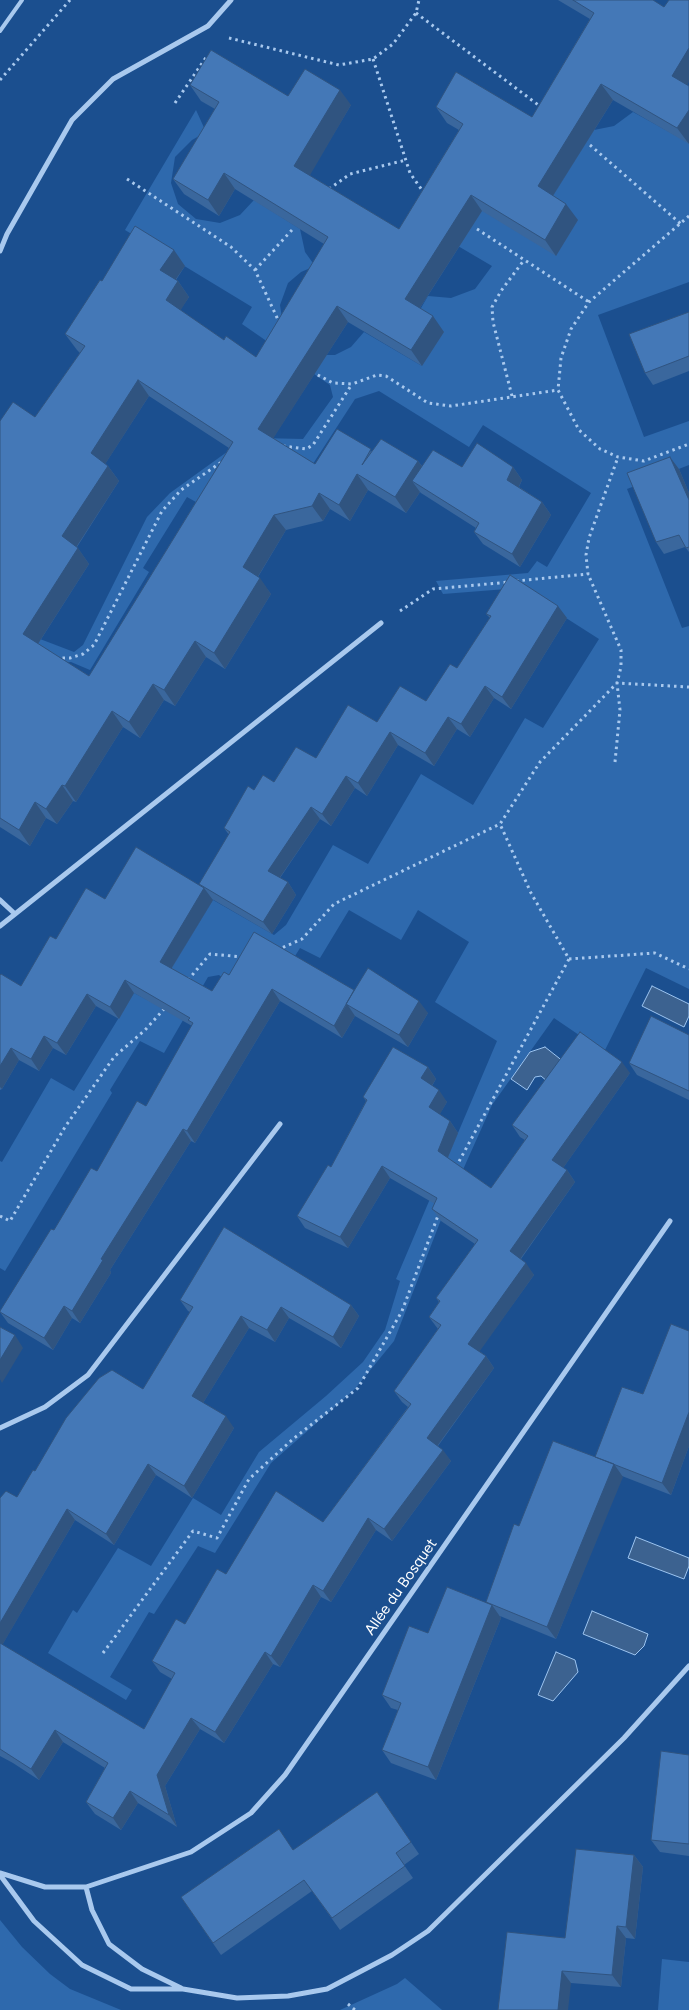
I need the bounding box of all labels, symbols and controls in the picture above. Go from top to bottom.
street label: Allée du Bosquet [361,1535,441,1639]

